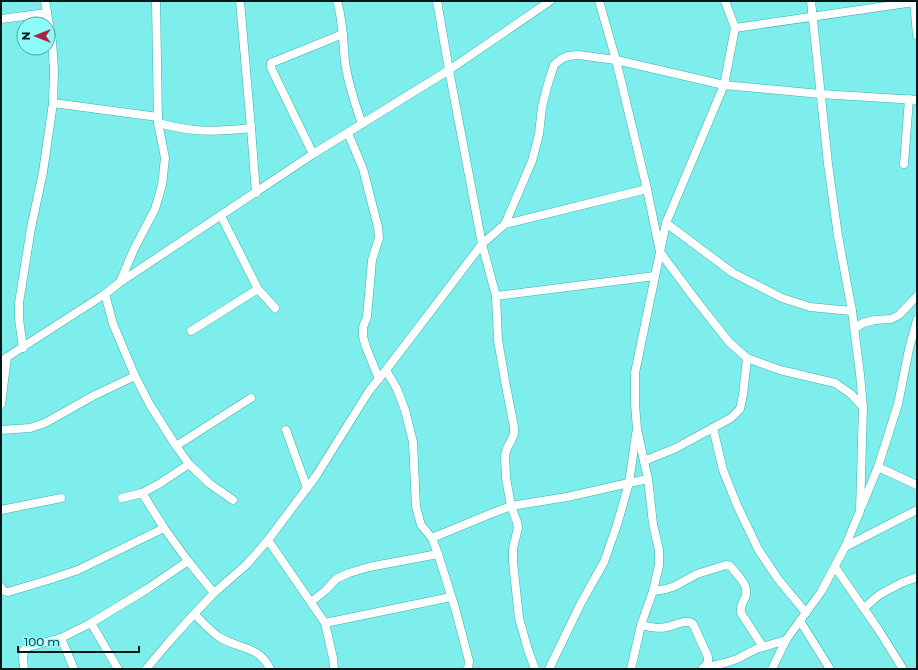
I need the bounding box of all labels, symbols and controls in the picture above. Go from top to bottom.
north arrow [16,16,56,56]
text: N [19,32,33,40]
scale bar [18,628,139,654]
text: 100 m [24,634,60,649]

